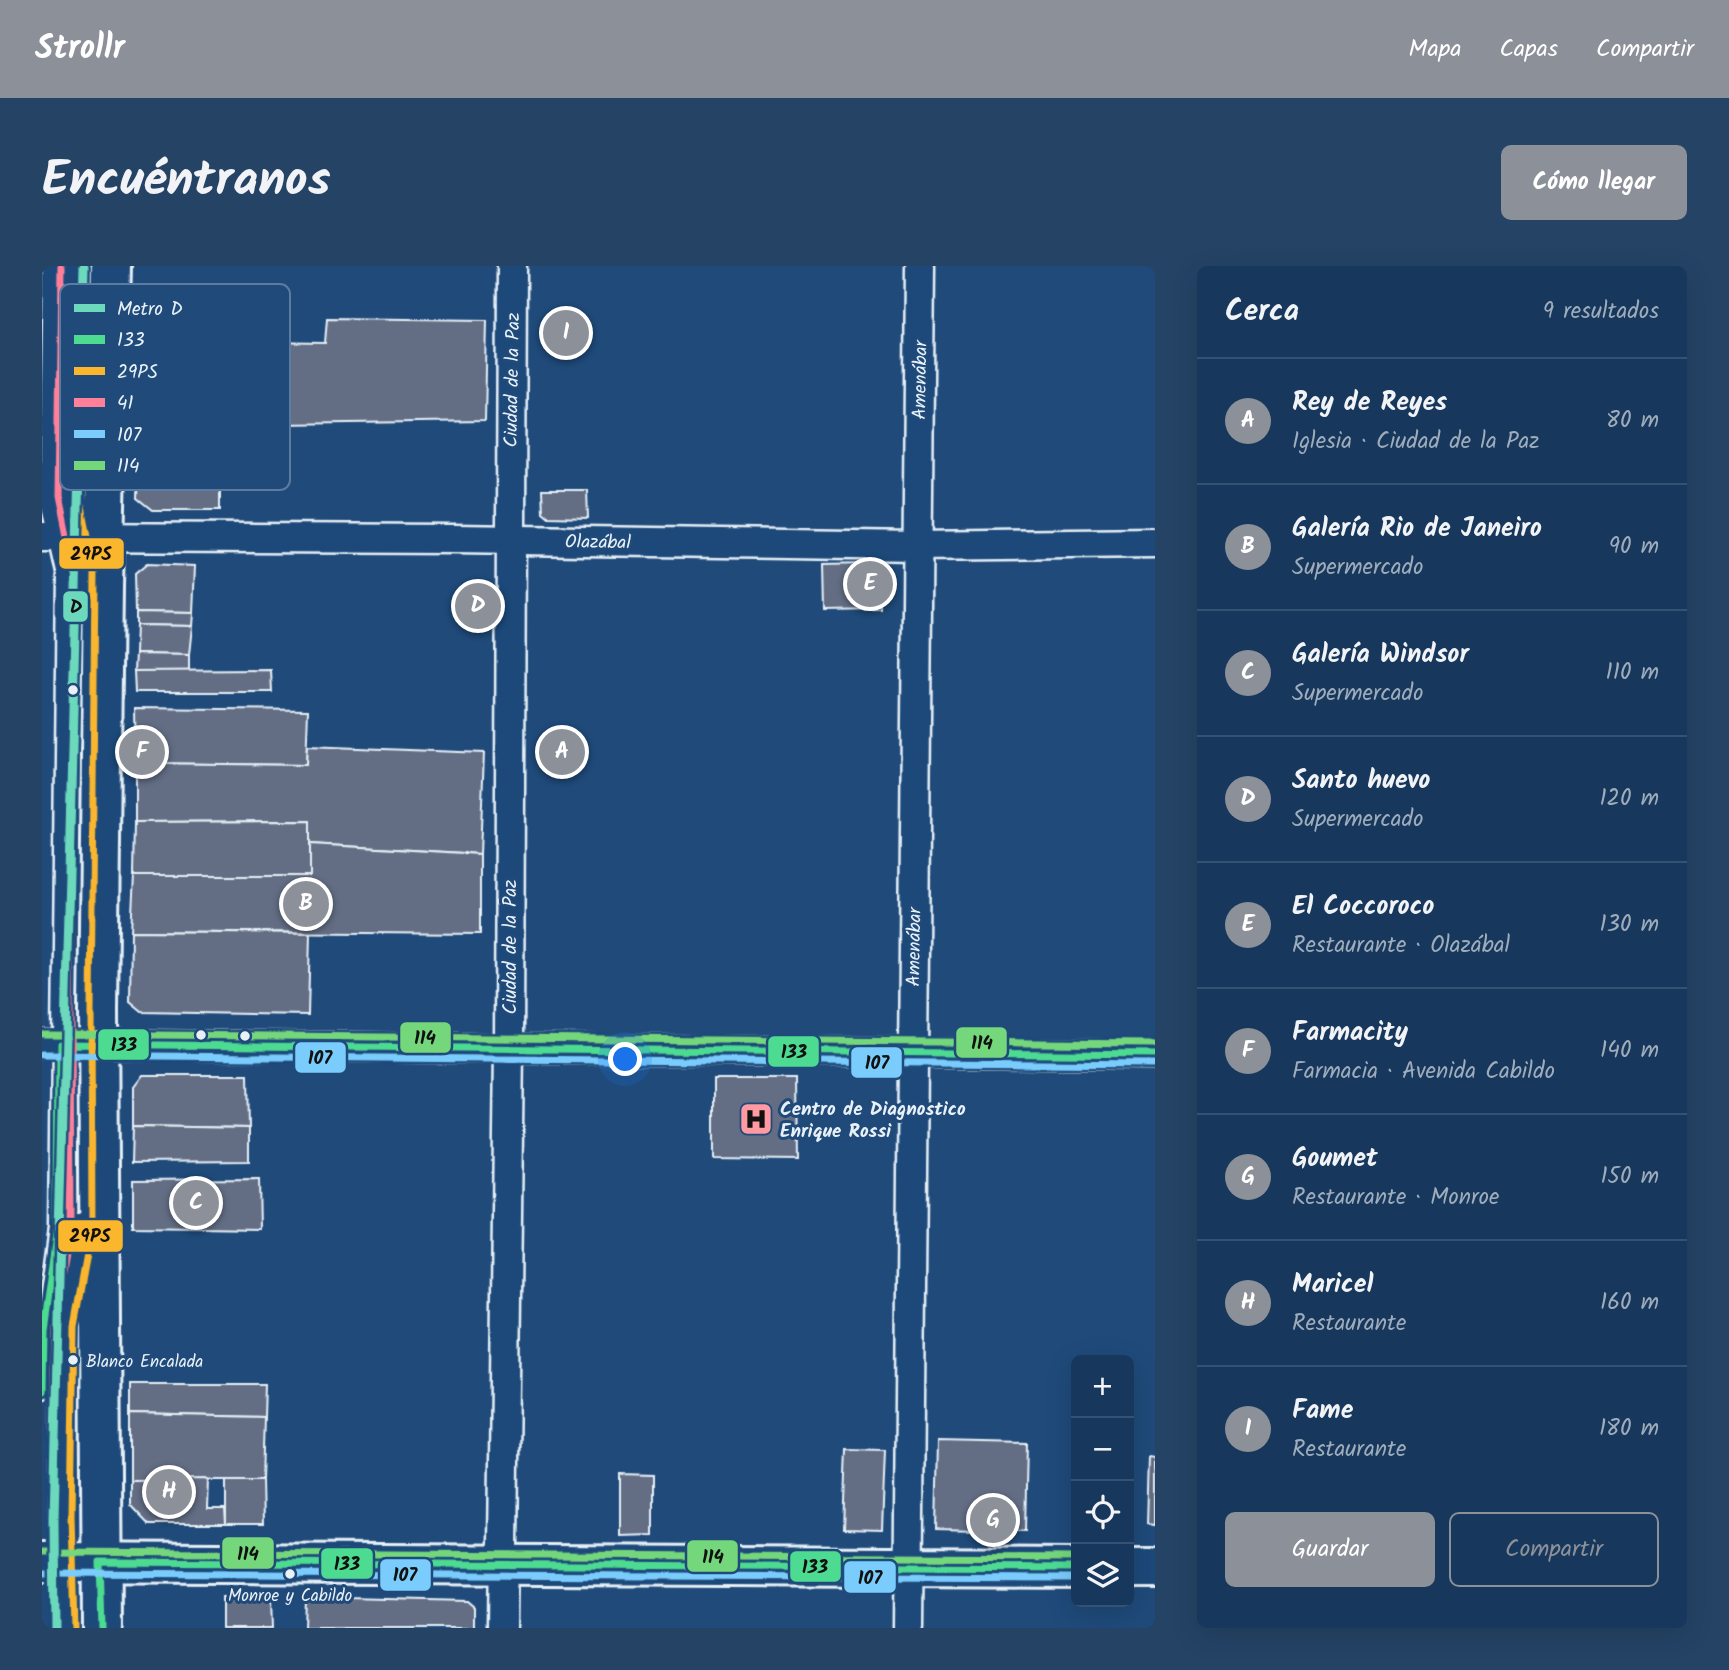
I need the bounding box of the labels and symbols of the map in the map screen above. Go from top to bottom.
legend [60,284,290,490]
text: Metro D [117,295,183,325]
pin: I [543,307,589,359]
street label: Ciudad de la Paz [497,312,529,448]
text: 133 [117,326,145,356]
street label: Amenábar [905,338,937,420]
text: 29PS [117,358,158,388]
text: 41 [117,389,133,419]
text: 107 [117,421,142,451]
text: 114 [117,452,139,482]
street label: Olazábal [565,527,632,559]
line badge: 29PS [58,537,125,570]
text: 29PS [70,540,112,570]
pin: E [847,558,893,610]
pin: D [455,580,501,632]
line badge: D [62,590,89,623]
text: D [70,593,83,623]
unlabelled marker [66,683,80,697]
pin: F [119,726,165,778]
pin: A [539,726,585,778]
pin: B [283,878,329,930]
street label: Ciudad de la Paz [496,880,526,1014]
street label: Amenábar [899,905,931,987]
line badge: 114 [399,1021,452,1054]
text: 114 [414,1024,437,1054]
line badge: 114 [955,1026,1008,1059]
line badge: 133 [97,1028,150,1061]
unlabelled marker [194,1028,208,1042]
unlabelled marker [238,1029,252,1043]
text: 114 [971,1029,994,1059]
text: 133 [111,1031,137,1061]
line badge: 133 [767,1035,820,1068]
text: 133 [781,1038,807,1068]
line badge: 107 [294,1041,347,1074]
your location [608,1042,642,1076]
text: 107 [308,1044,333,1074]
line badge: 107 [850,1046,903,1079]
text: 107 [865,1049,890,1079]
place label: Centro de Diagnostico Enrique Rossi [780,1095,966,1147]
hospital icon: Centro de Diagnostico Enrique Rossi [737,1100,775,1138]
pin: C [173,1177,219,1229]
line badge: 29PS [57,1219,124,1253]
text: 29PS [69,1222,111,1252]
place label: Blanco Encalada [86,1349,203,1376]
marker: Blanco Encalada [66,1353,80,1367]
pin: H [146,1466,192,1518]
pin: G [970,1494,1016,1546]
line badge: 114 [221,1536,275,1570]
line badge: 114 [686,1539,739,1573]
text: 114 [237,1540,260,1570]
text: 114 [702,1543,725,1573]
line badge: 133 [320,1547,374,1580]
text: 133 [334,1550,360,1580]
line badge: 133 [789,1550,842,1583]
text: 133 [802,1553,828,1583]
line badge: 107 [379,1558,432,1592]
line badge: 107 [843,1560,897,1594]
text: 107 [393,1561,418,1591]
text: 107 [858,1564,883,1594]
marker: Monroe y Cabildo [283,1567,297,1581]
place label: Monroe y Cabildo [228,1583,352,1610]

